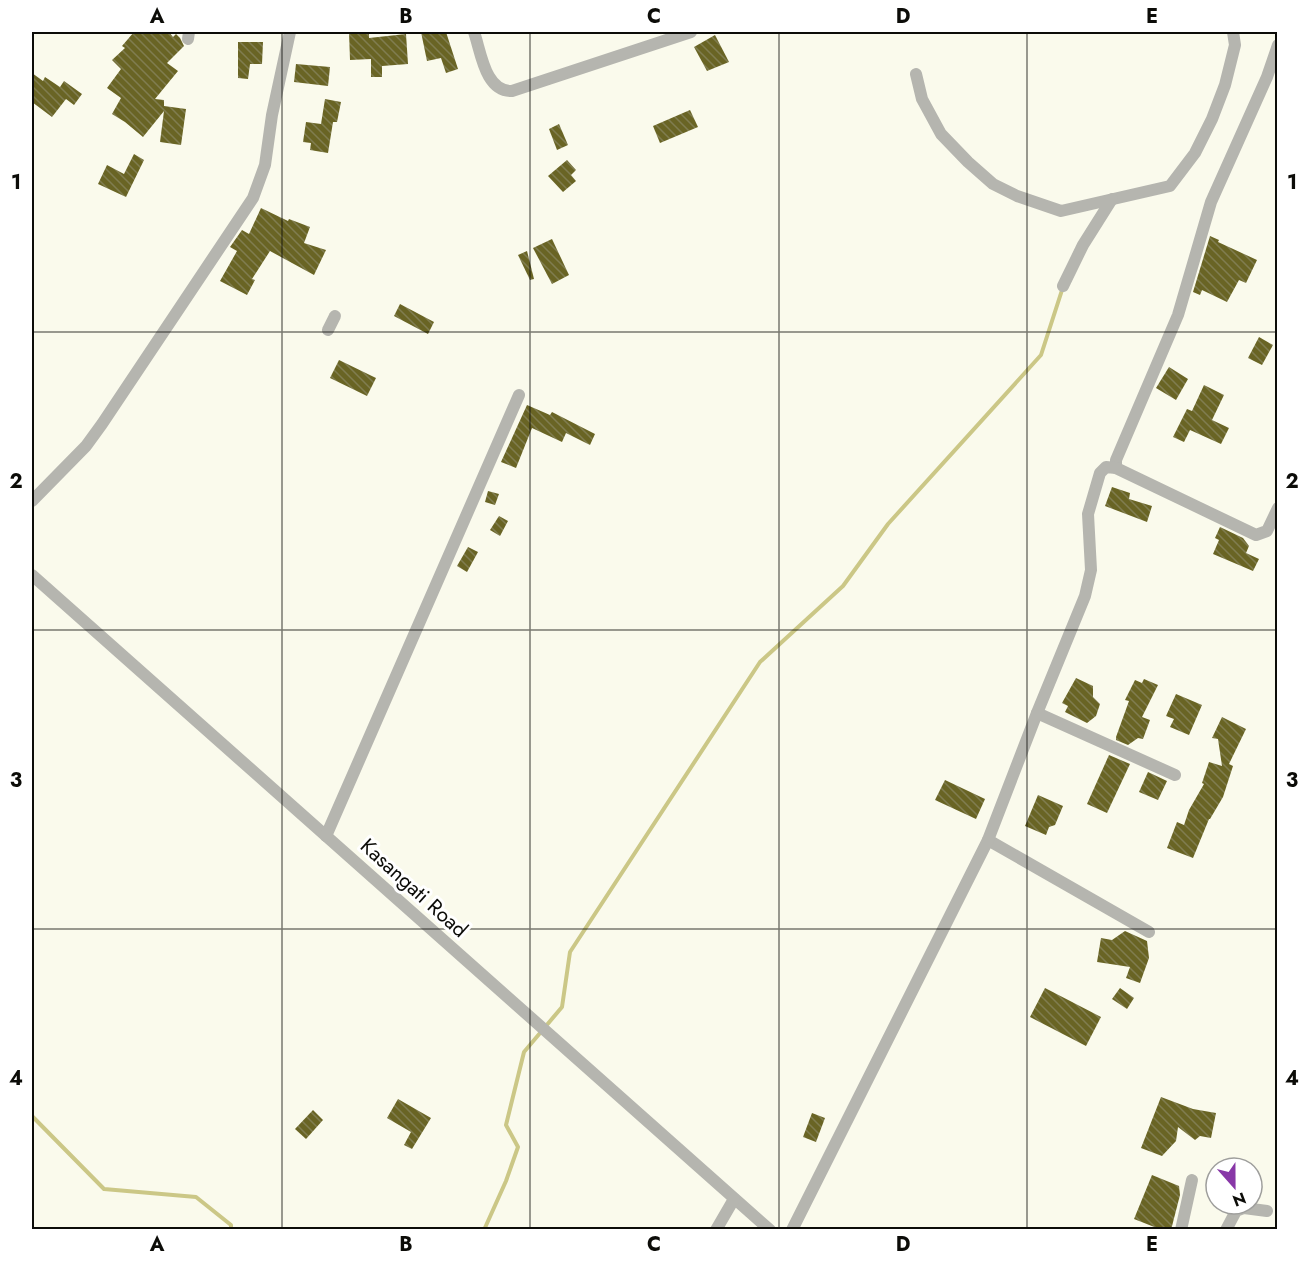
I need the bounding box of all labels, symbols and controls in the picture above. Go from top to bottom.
text: A [149,2,165,31]
text: B [399,2,413,31]
text: C [647,2,661,31]
text: D [896,2,910,31]
text: E [1146,2,1158,31]
text: 1 [11,168,21,197]
text: 1 [1287,168,1297,197]
text: 2 [9,467,23,496]
text: 2 [1285,467,1299,496]
text: 3 [10,766,22,795]
text: 3 [1286,766,1298,795]
street label: Kasangati Road [354,831,474,945]
text: 4 [9,1064,23,1093]
text: 4 [1285,1064,1299,1093]
north arrow [1204,1156,1264,1216]
text: N [1229,1187,1249,1213]
text: A [149,1230,165,1259]
text: B [399,1230,413,1259]
text: C [647,1230,661,1259]
text: D [896,1230,910,1259]
text: E [1146,1230,1158,1259]

